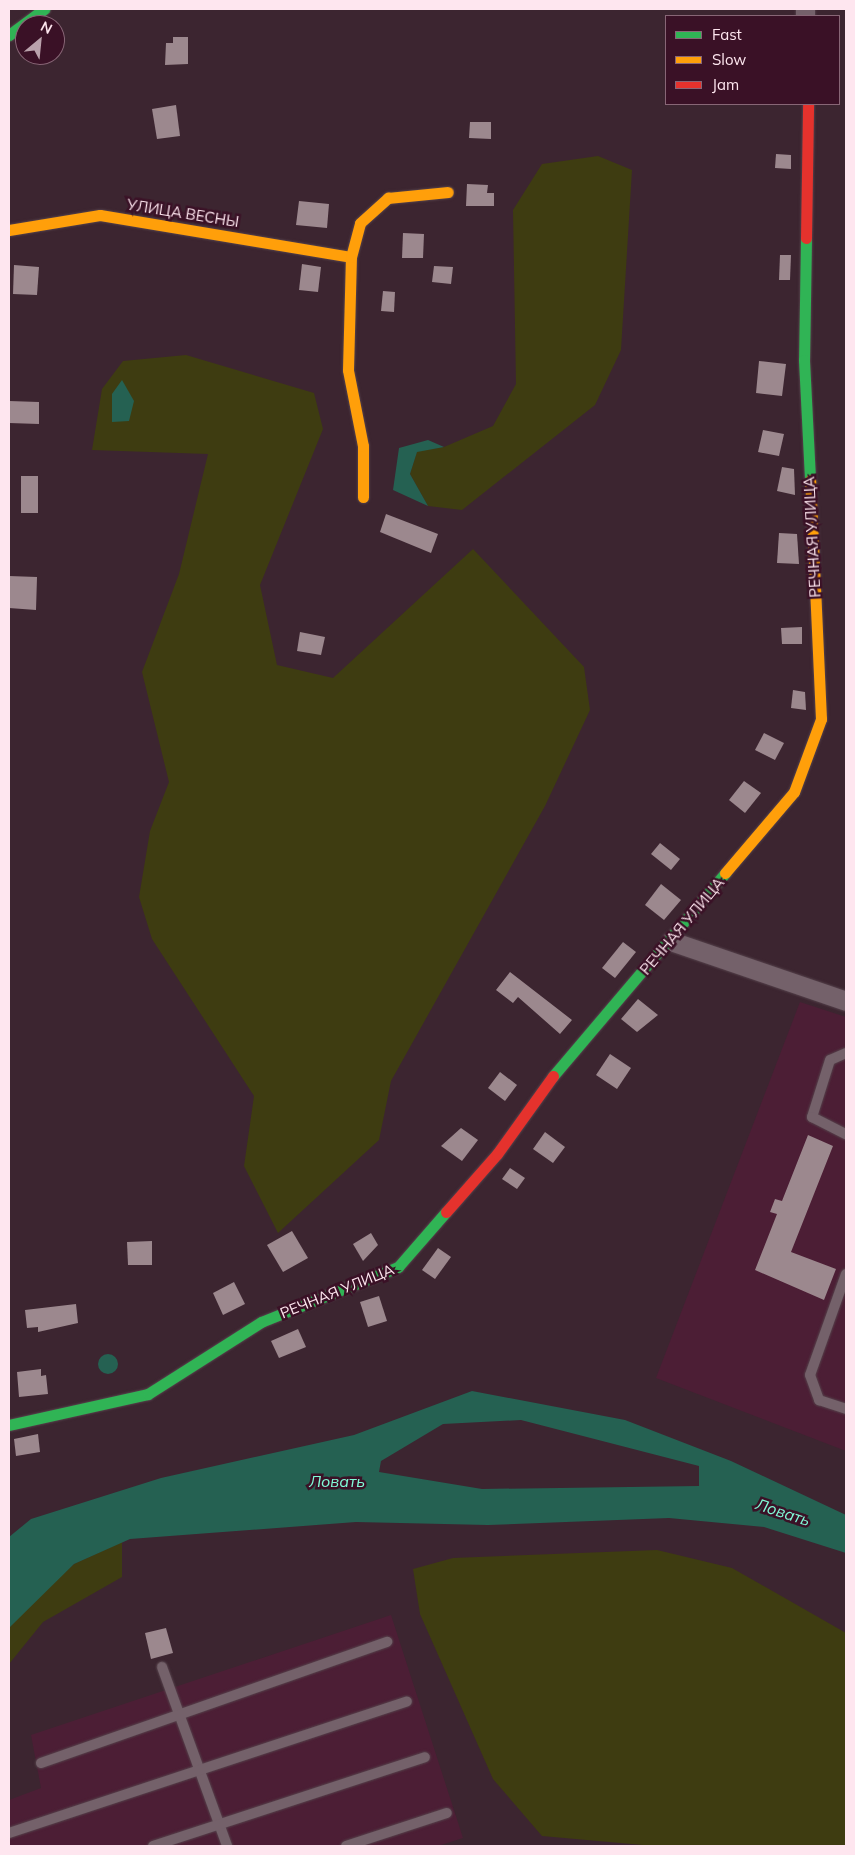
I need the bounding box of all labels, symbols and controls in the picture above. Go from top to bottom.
north arrow [15,15,65,65]
legend [665,15,840,105]
text: N [38,17,55,38]
text: Fast [712,25,742,44]
text: Slow [712,50,746,69]
text: Jam [712,75,739,94]
street label: УЛИЦА ВЕСНЫ [126,195,240,231]
street label: РЕЧНАЯ УЛИЦА [800,476,824,598]
street label: РЕЧНАЯ УЛИЦА [636,874,728,978]
street label: РЕЧНАЯ УЛИЦА [277,1260,397,1322]
water label: Ловать [309,1471,365,1491]
water label: Ловать [753,1494,813,1530]

